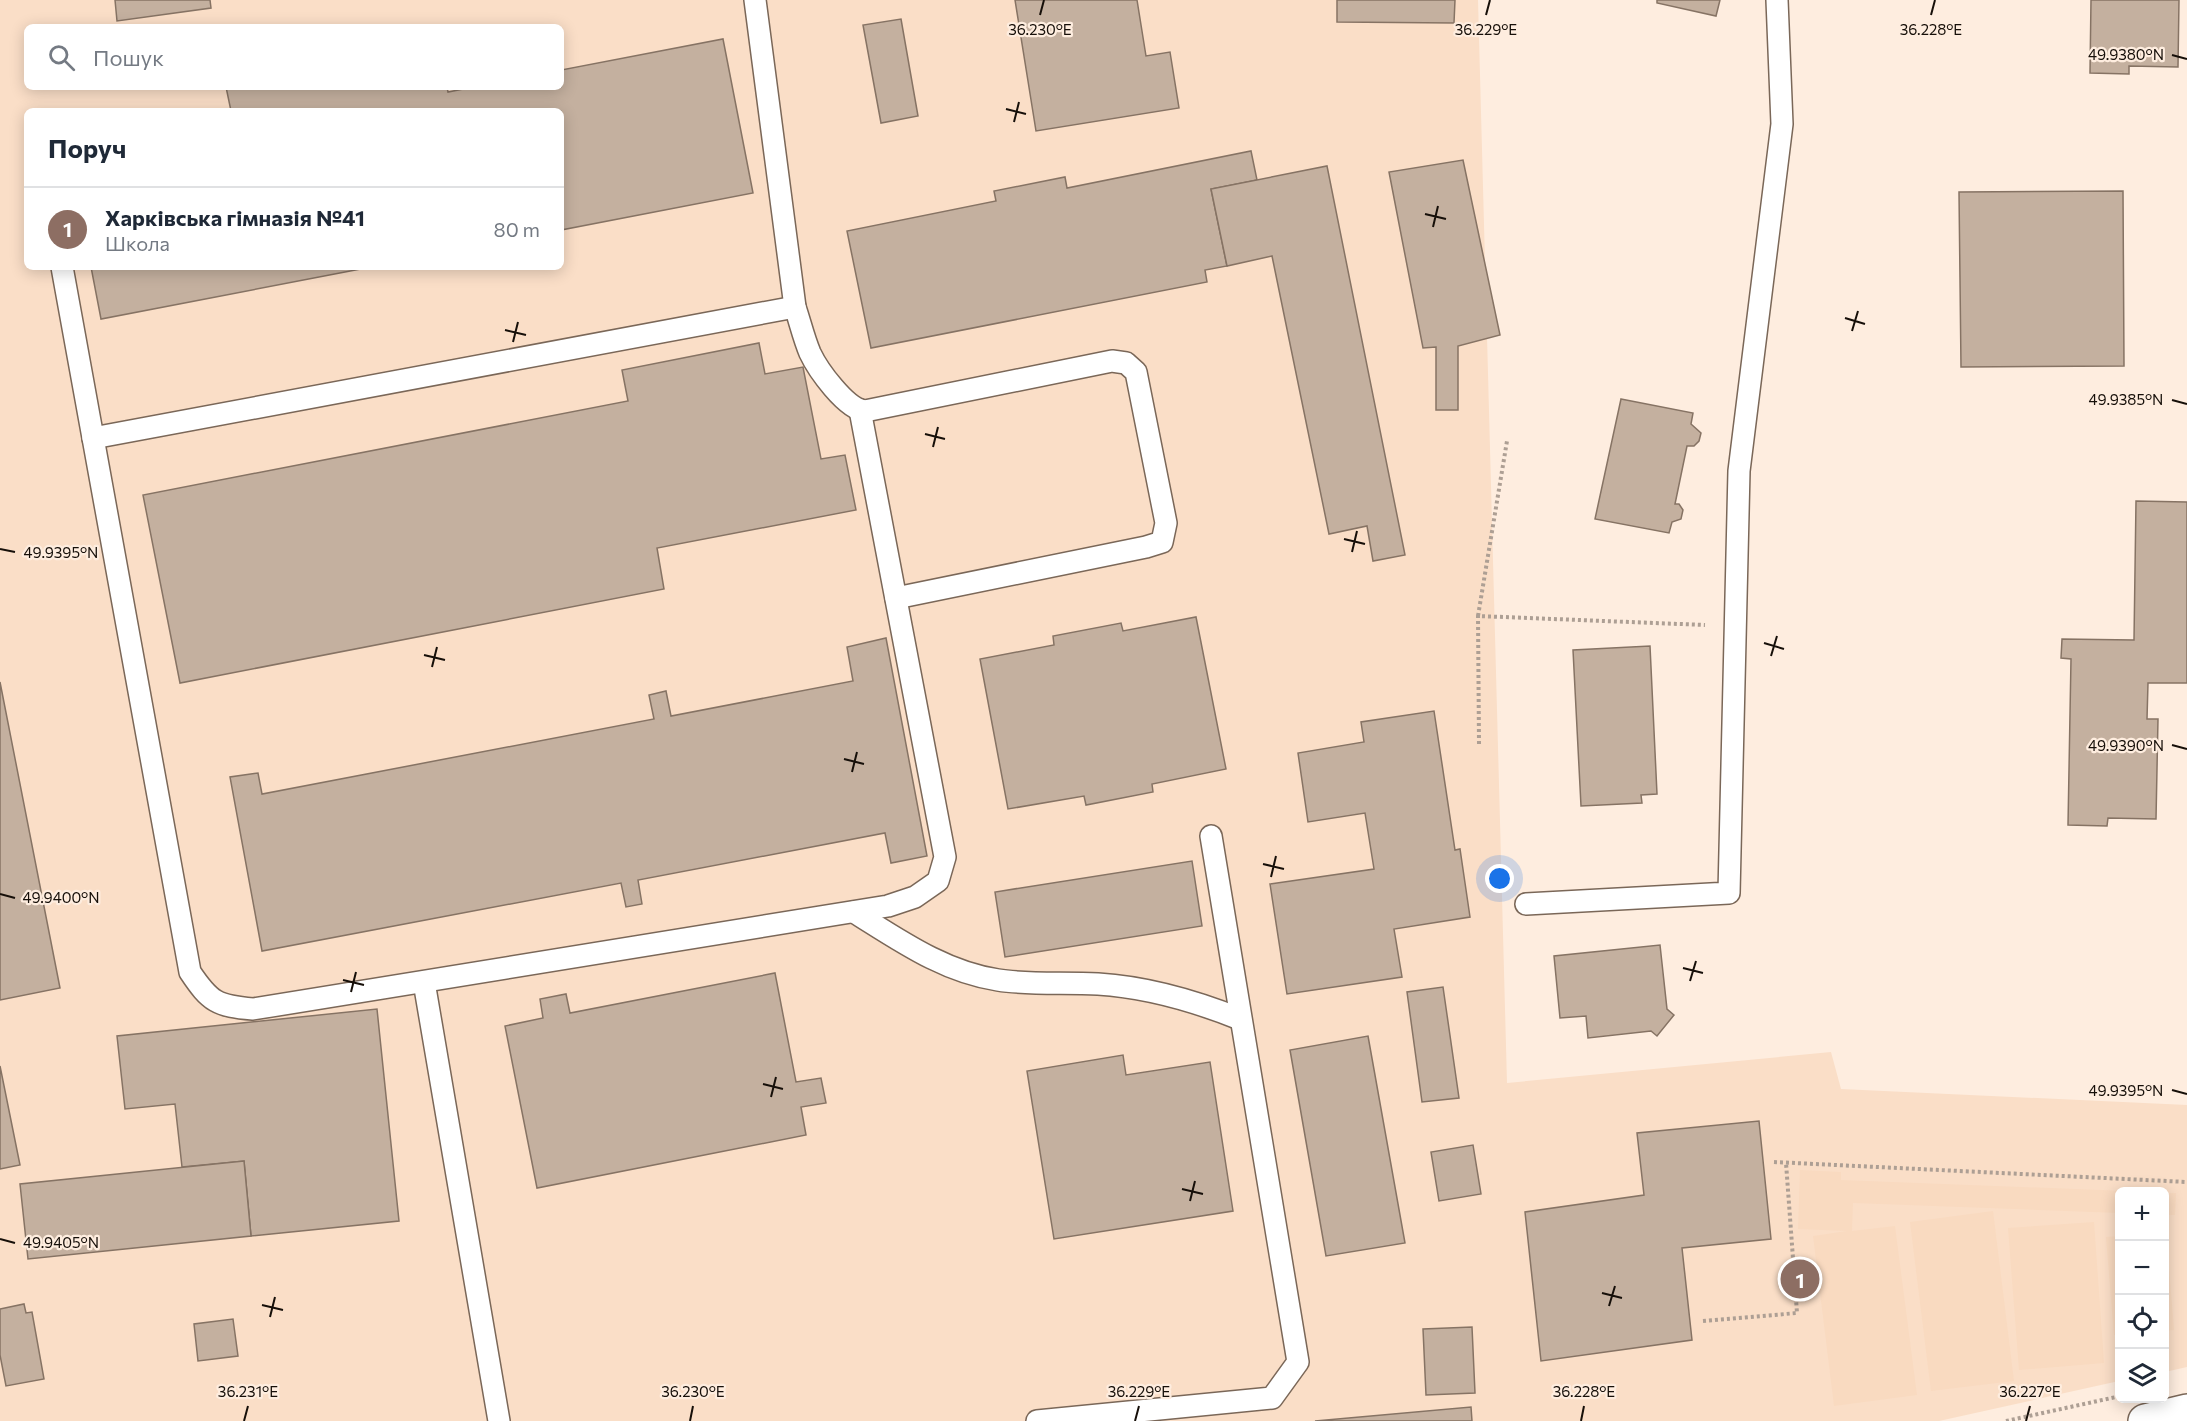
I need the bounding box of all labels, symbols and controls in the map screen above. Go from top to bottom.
text: 36.230°E [1008,20,1072,38]
text: 36.229°E [1455,20,1517,38]
text: 36.228°E [1900,20,1962,38]
search box [24,24,564,90]
icon: search [45,41,78,74]
text: Пошук [93,44,164,71]
text: 49.9380°N [2088,45,2164,63]
text: Поруч [48,132,126,163]
text: Харківська гімназія №41 [105,204,365,231]
text: 1 [63,217,72,241]
text: 80 m [494,217,540,241]
text: Школа [105,231,170,255]
text: 49.9385°N [2089,390,2163,408]
text: 49.9395°N [24,543,98,561]
text: 49.9390°N [2088,736,2164,754]
your location [1485,864,1514,893]
text: 49.9400°N [22,888,100,906]
text: 49.9395°N [2089,1081,2163,1099]
map controls [2115,1187,2169,1403]
button: + [2115,1187,2169,1241]
text: 49.9405°N [23,1233,99,1251]
button: − [2115,1241,2169,1295]
pin: 1 [1780,1256,1820,1302]
button: locate [2115,1295,2169,1349]
button: layers [2115,1349,2169,1403]
text: 36.231°E [218,1382,278,1400]
text: 36.230°E [661,1382,725,1400]
text: 36.229°E [1108,1382,1170,1400]
text: 36.228°E [1553,1382,1615,1400]
text: 36.227°E [1999,1382,2061,1400]

